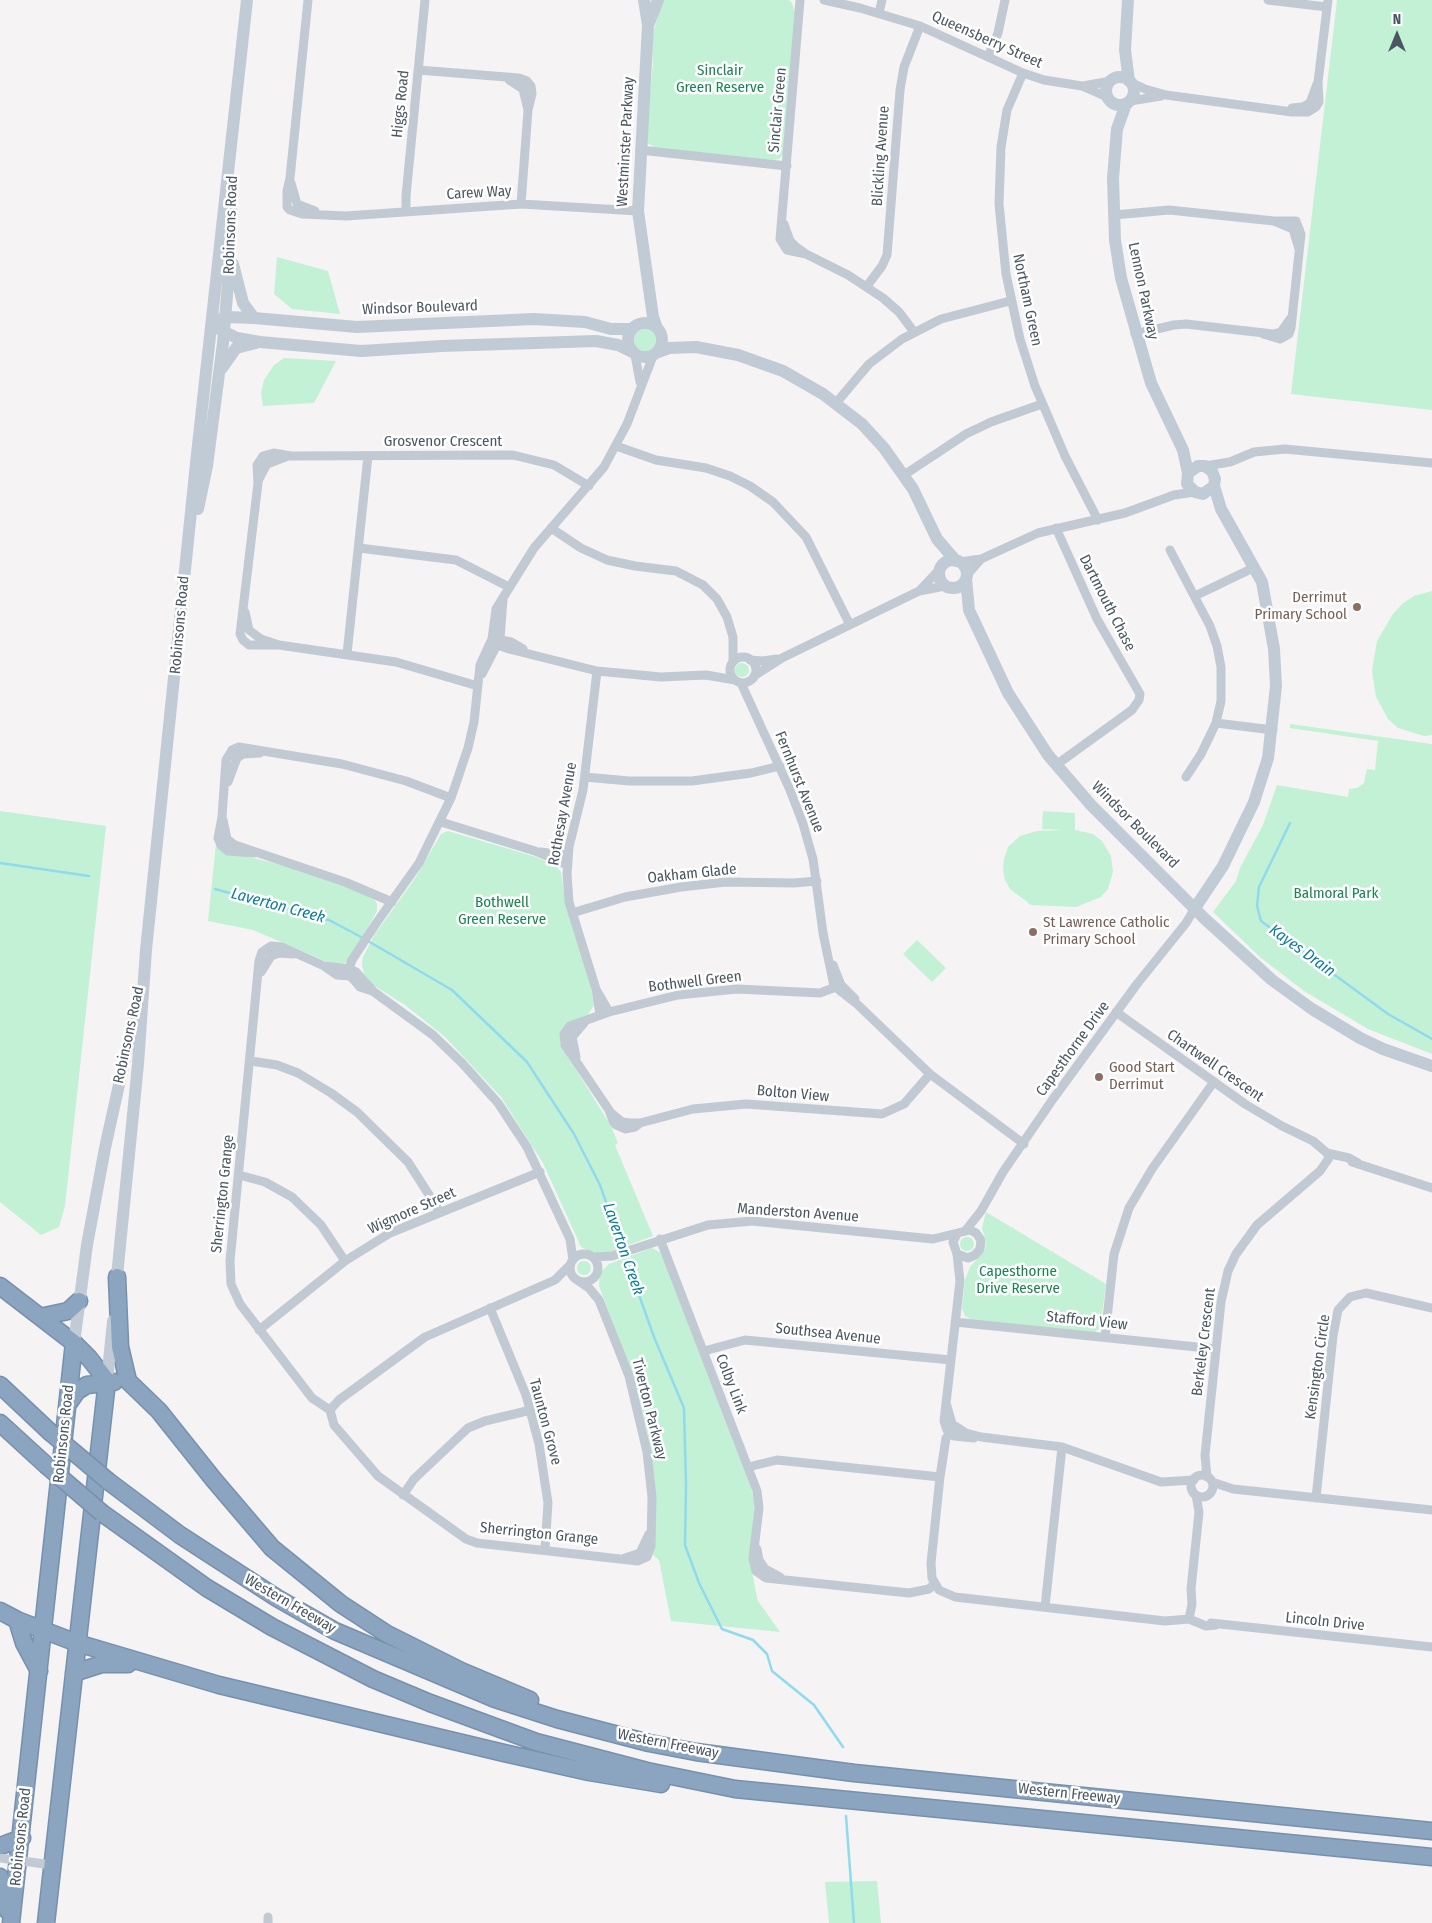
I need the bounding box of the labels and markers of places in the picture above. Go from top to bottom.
place label: Derrimut Primary School [1255,589,1347,624]
marker: Derrimut Primary School [1351,601,1363,613]
place label: St Lawrence Catholic Primary School [1043,914,1169,949]
marker: St Lawrence Catholic Primary School [1027,926,1039,938]
place label: Good Start Derrimut [1109,1059,1175,1094]
marker: Good Start Derrimut [1093,1071,1105,1083]

